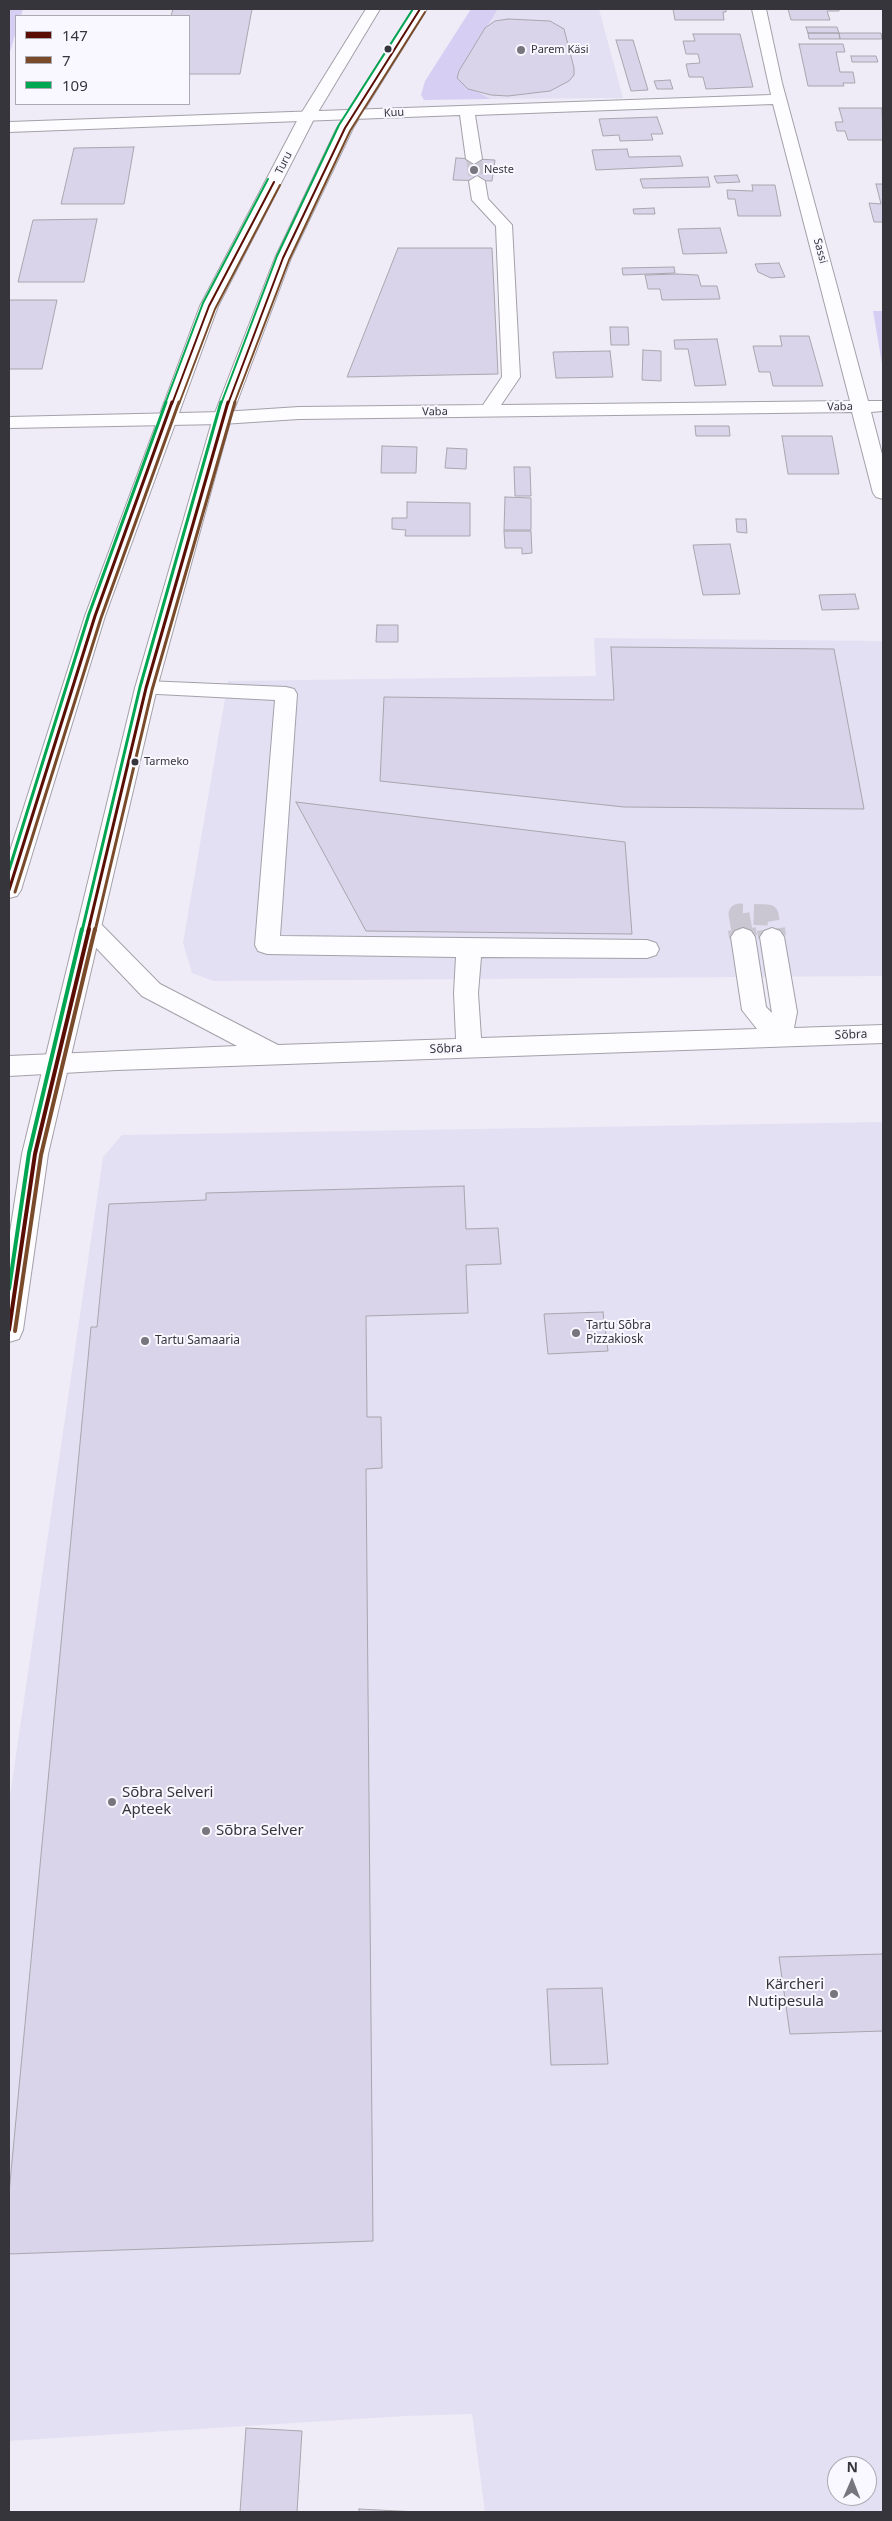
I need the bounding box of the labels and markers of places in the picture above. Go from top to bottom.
place label: Parem Käsi [531,43,589,57]
unlabelled marker [383,44,393,54]
marker: Parem Käsi [515,44,527,56]
place label: Neste [484,163,514,177]
marker: Neste [468,164,480,176]
place label: Tarmeko [144,755,189,769]
marker: Tarmeko [130,757,140,767]
place label: Tartu Sõbra Pizzakiosk [586,1319,651,1347]
marker: Tartu Sõbra Pizzakiosk [570,1327,582,1339]
place label: Tartu Samaaria [155,1334,240,1348]
marker: Tartu Samaaria [139,1335,151,1347]
place label: Sõbra Selveri Apteek [122,1784,213,1819]
marker: Sõbra Selveri Apteek [106,1796,118,1808]
place label: Sõbra Selver [216,1822,304,1840]
marker: Sõbra Selver [200,1825,212,1837]
place label: Kärcheri Nutipesula [748,1976,824,2011]
marker: Kärcheri Nutipesula [828,1988,840,2000]

